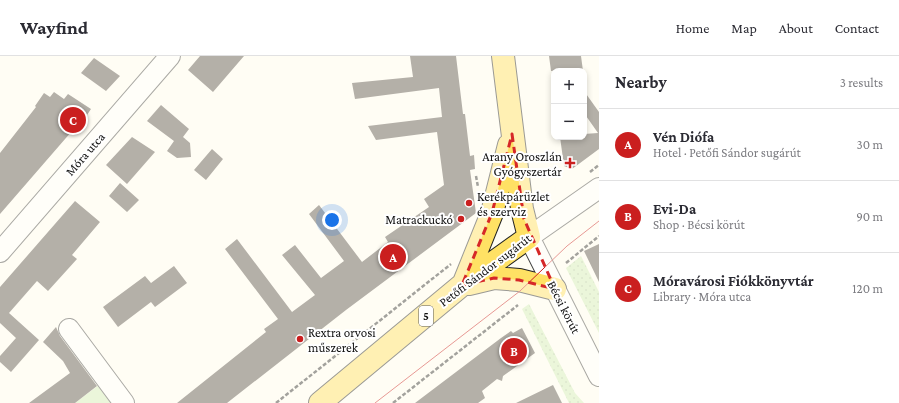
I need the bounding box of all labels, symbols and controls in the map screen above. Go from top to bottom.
text: Wayfind [20,17,88,38]
text: Home [676,20,709,36]
text: Map [731,20,757,36]
text: About [779,20,813,36]
text: Contact [835,20,879,36]
map controls [551,68,587,140]
button: + [551,68,587,104]
text: Nearby [615,73,667,92]
text: 3 results [840,75,883,90]
button: − [551,104,587,140]
pin: C [60,105,86,135]
street label: Móra utca [62,129,108,179]
text: Vén Diófa [653,129,714,145]
text: A [624,137,632,152]
text: 30 m [857,137,883,152]
text: Hotel · Petőfi Sándor sugárút [653,145,801,160]
place label: Arany Oroszlán Gyógyszertár [482,149,562,179]
marker: Arany Oroszlán Gyógyszertár [565,158,575,168]
place label: Kerékpárüzlet és szerviz [477,189,550,219]
marker: Kerékpárüzlet és szerviz [464,198,474,208]
text: Evi-Da [653,201,696,217]
text: B [624,209,632,224]
text: 90 m [856,209,883,224]
your location [322,210,342,230]
place label: Matrackuckó [385,212,453,227]
marker: Matrackuckó [456,214,466,224]
text: Shop · Bécsi körút [653,217,745,232]
street label: Petőfi Sándor sugárút [436,230,535,310]
pin: A [380,242,406,272]
text: Móravárosi Fiókkönyvtár [653,273,814,289]
street label: Bécsi körút [544,278,584,337]
text: C [624,281,632,296]
text: 120 m [852,281,883,296]
text: Library · Móra utca [653,289,751,304]
road number: 5 [419,306,433,326]
place label: Rextra orvosi műszerek [308,325,376,355]
marker: Rextra orvosi műszerek [295,334,305,344]
pin: B [501,336,527,366]

